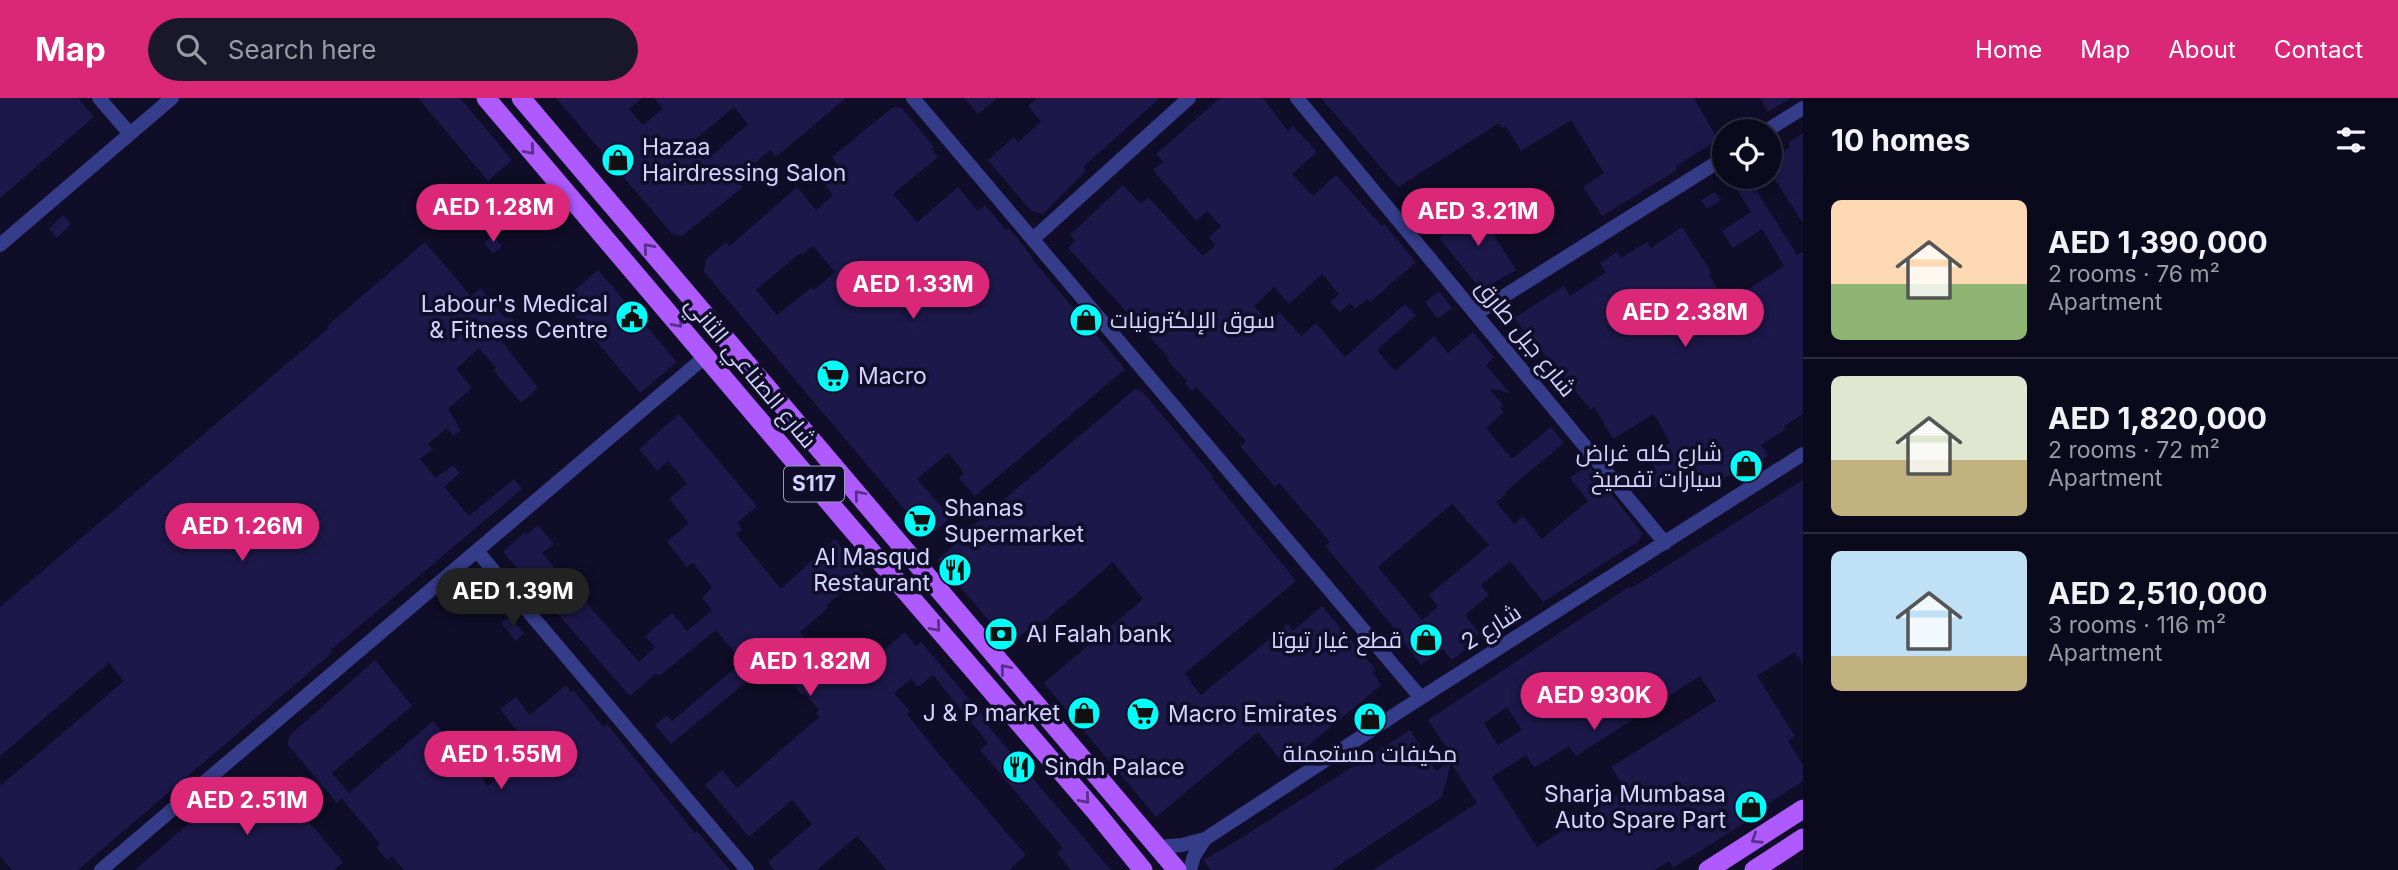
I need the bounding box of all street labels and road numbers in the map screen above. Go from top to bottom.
street label: شارع جبل طارق [1469,274,1582,404]
street label: شارع الصناعي الثاني [676,290,823,456]
road number: S117 [784,466,844,502]
street label: شارع 2 [1456,598,1527,658]

